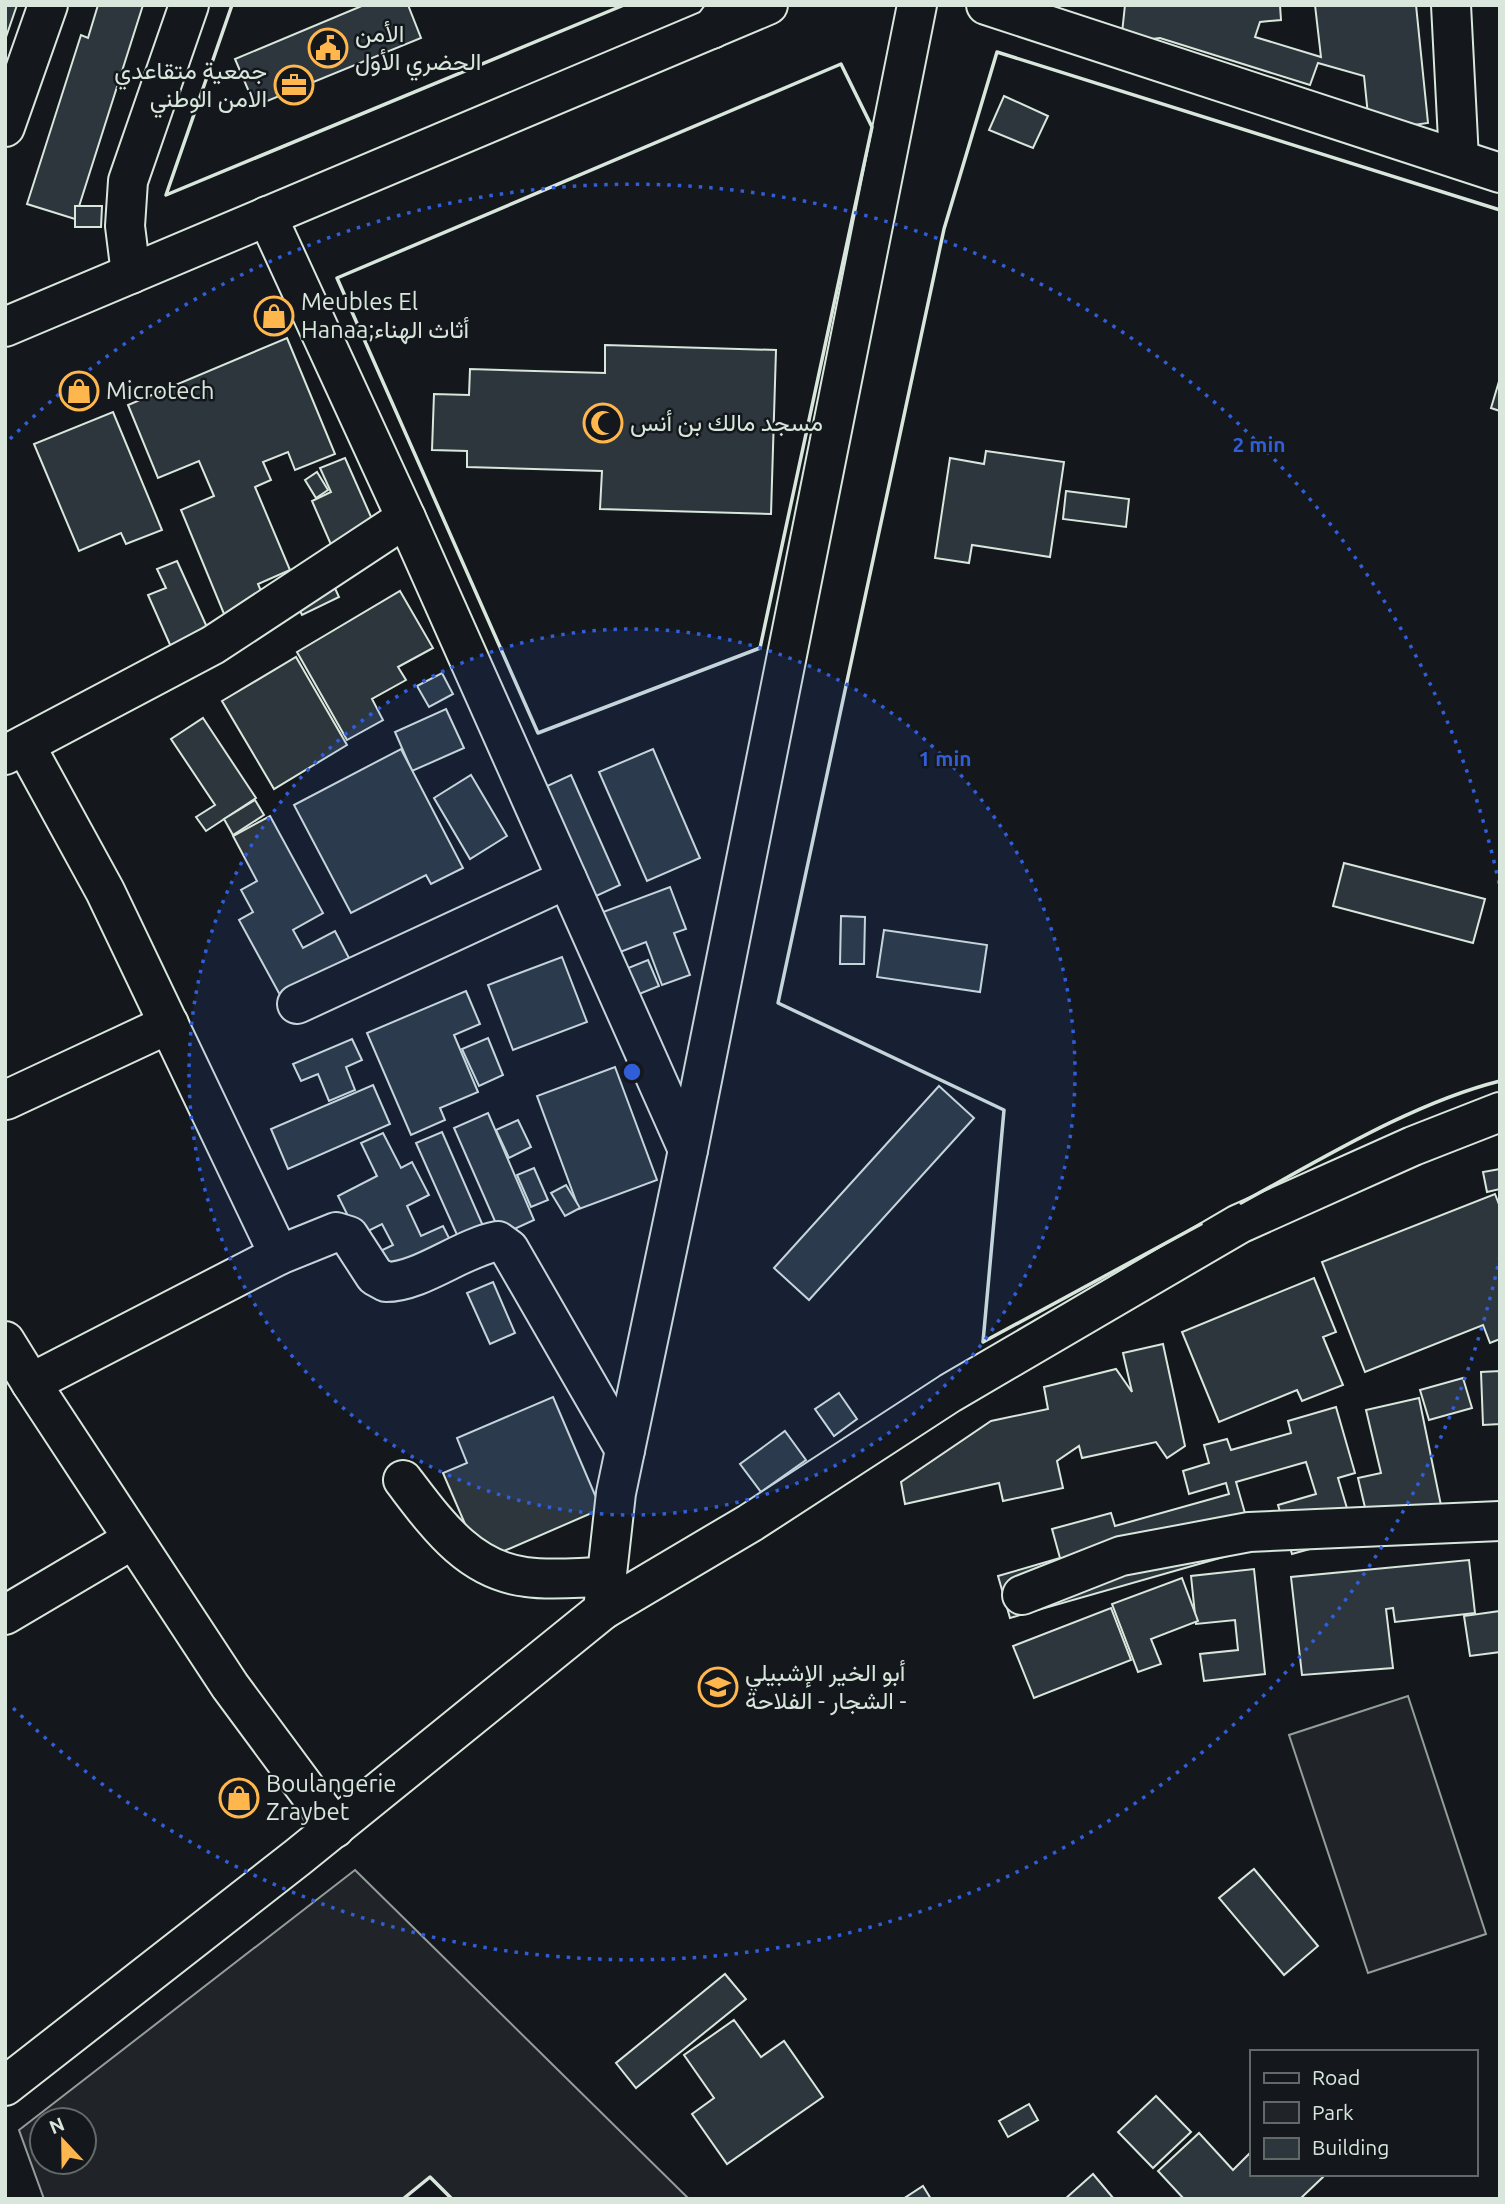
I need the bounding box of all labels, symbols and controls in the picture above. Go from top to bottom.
place label: الأمن الحضري الأول [355,20,481,81]
public building icon: الأمن الحضري الأول [307,27,349,69]
place label: جمعية متقاعدي الامن الوطني [114,57,267,118]
office icon: جمعية متقاعدي الامن الوطني [273,64,315,106]
place label: Meubles El Hanaa;أثاث الهناء [301,288,470,345]
shop icon: Meubles El Hanaa;أثاث الهناء [253,295,295,337]
shop icon: Microtech [58,370,100,412]
place label: Microtech [106,377,214,404]
mosque icon: مسجد مالك بن أنس [582,402,624,444]
place label: مسجد مالك بن أنس [630,409,823,437]
text: 2 min [1232,432,1286,456]
text: 1 min [918,746,972,770]
centre of rings [620,1060,644,1084]
place label: أبو الخير الإشبيلي الشجار - الفلاحة - [745,1659,906,1716]
school or university icon: أبو الخير الإشبيلي الشجار - الفلاحة - [697,1666,739,1708]
place label: Boulangerie Zraybet [266,1770,397,1825]
shop icon: Boulangerie Zraybet [218,1777,260,1819]
legend [1250,2050,1477,2176]
text: Road [1312,2065,1360,2089]
text: Park [1312,2100,1354,2124]
north arrow [28,2106,98,2176]
text: N [46,2112,67,2138]
text: Building [1312,2135,1389,2159]

